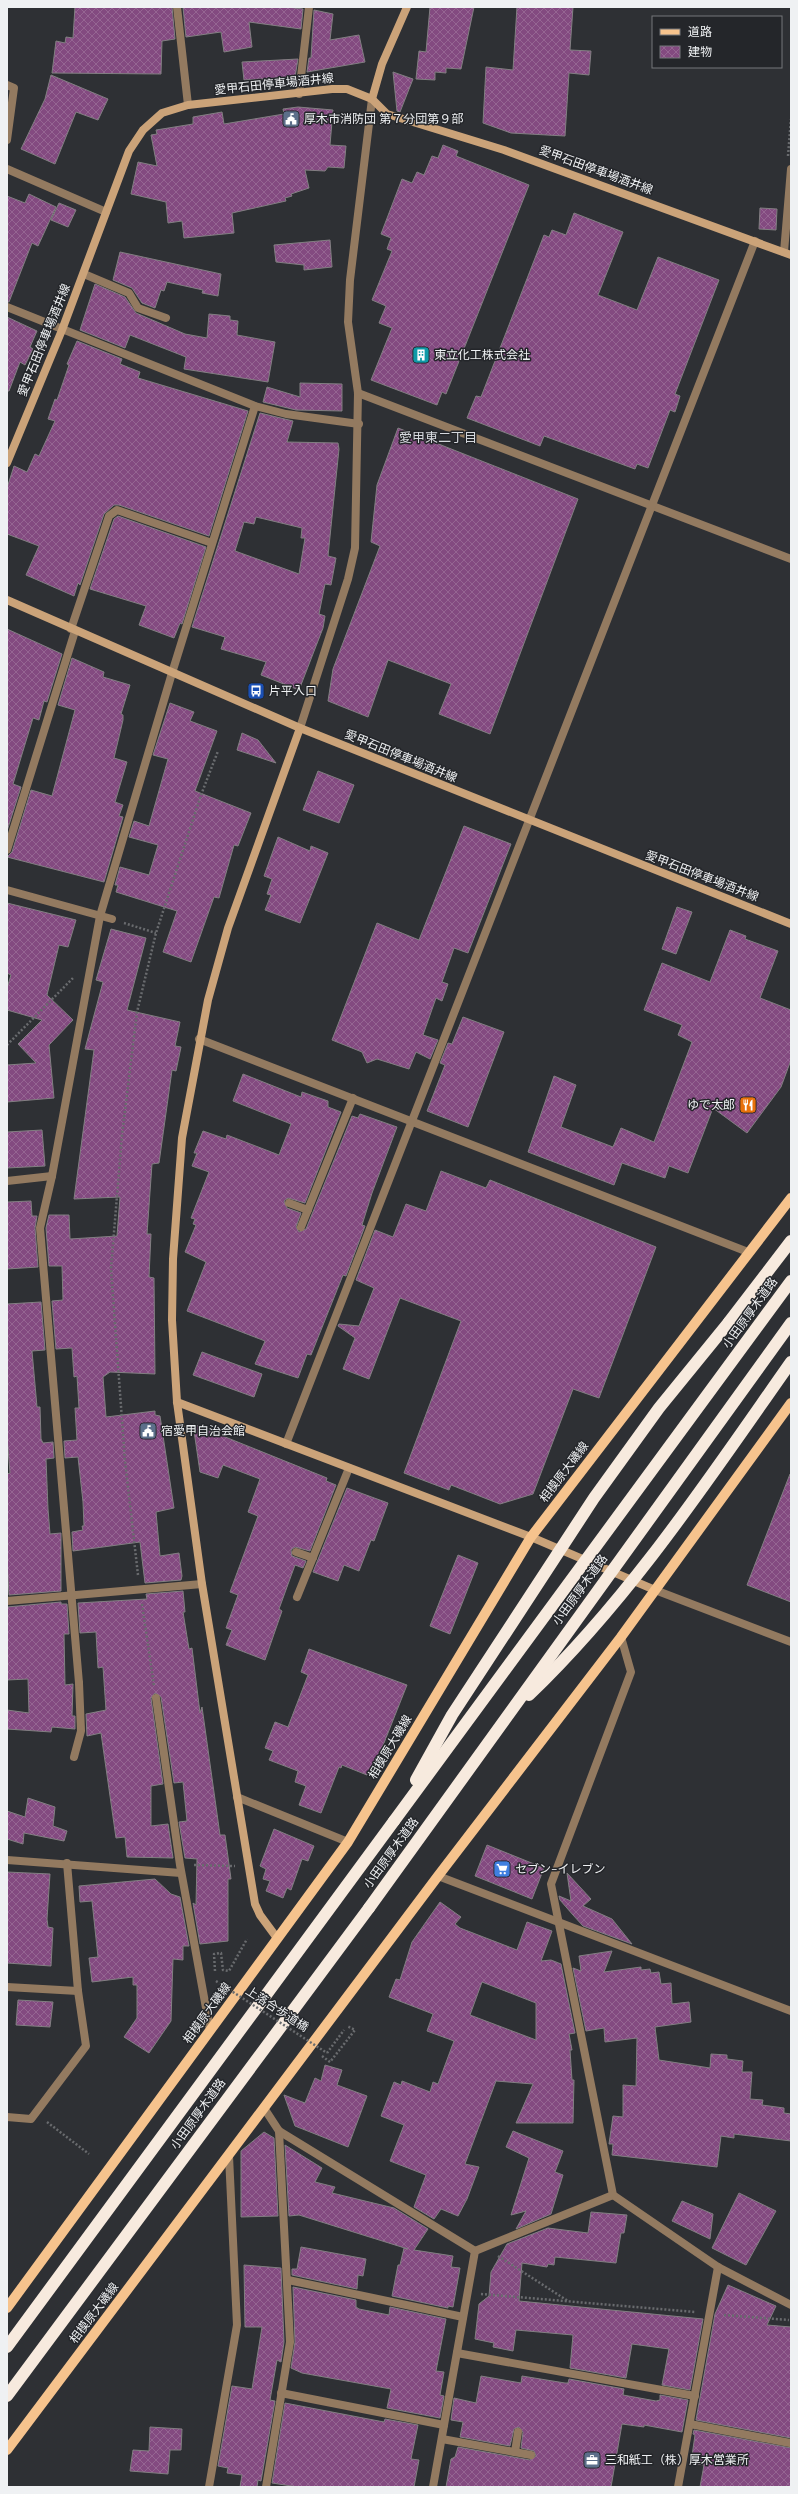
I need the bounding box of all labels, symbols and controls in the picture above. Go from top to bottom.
legend [652,16,782,68]
text: 道路 [688,24,712,40]
text: 建物 [688,44,712,60]
street label: 愛甲石田停車場酒井線 [213,70,335,98]
public building icon: 厚木市消防団 第７分団第９部 [281,109,301,129]
place label: 厚木市消防団 第７分団第９部 [304,111,463,127]
street label: 愛甲石田停車場酒井線 [537,142,655,198]
street label: 愛甲石田停車場酒井線 [14,281,74,399]
building icon: 東立化工株式会社 [411,345,431,365]
place label: 東立化工株式会社 [434,347,530,363]
district label: 愛甲東二丁目 [399,429,477,446]
bus stop icon: 片平入口 [246,681,266,701]
place label: 片平入口 [269,683,317,699]
street label: 愛甲石田停車場酒井線 [342,726,460,786]
street label: 愛甲石田停車場酒井線 [643,847,761,905]
restaurant icon: ゆで太郎 [738,1095,758,1115]
place label: ゆで太郎 [687,1097,735,1113]
street label: 小田原厚木道路 [719,1274,781,1352]
public building icon: 宿愛甲自治会館 [138,1421,158,1441]
place label: 宿愛甲自治会館 [161,1423,245,1439]
street label: 相模原大磯線 [536,1438,592,1506]
street label: 小田原厚木道路 [549,1551,611,1629]
street label: 相模原大磯線 [365,1712,415,1782]
street label: 小田原厚木道路 [360,1814,422,1892]
supermarket icon: セブン-イレブン [492,1859,512,1879]
place label: セブン-イレブン [515,1861,606,1877]
street label: 相模原大磯線 [179,1979,235,2047]
street label: 上落合歩道橋 [242,1983,312,2035]
street label: 小田原厚木道路 [167,2075,229,2153]
street label: 相模原大磯線 [66,2279,122,2347]
office icon: 三和紙工（株）厚木営業所 [582,2450,602,2470]
place label: 三和紙工（株）厚木営業所 [605,2452,749,2468]

